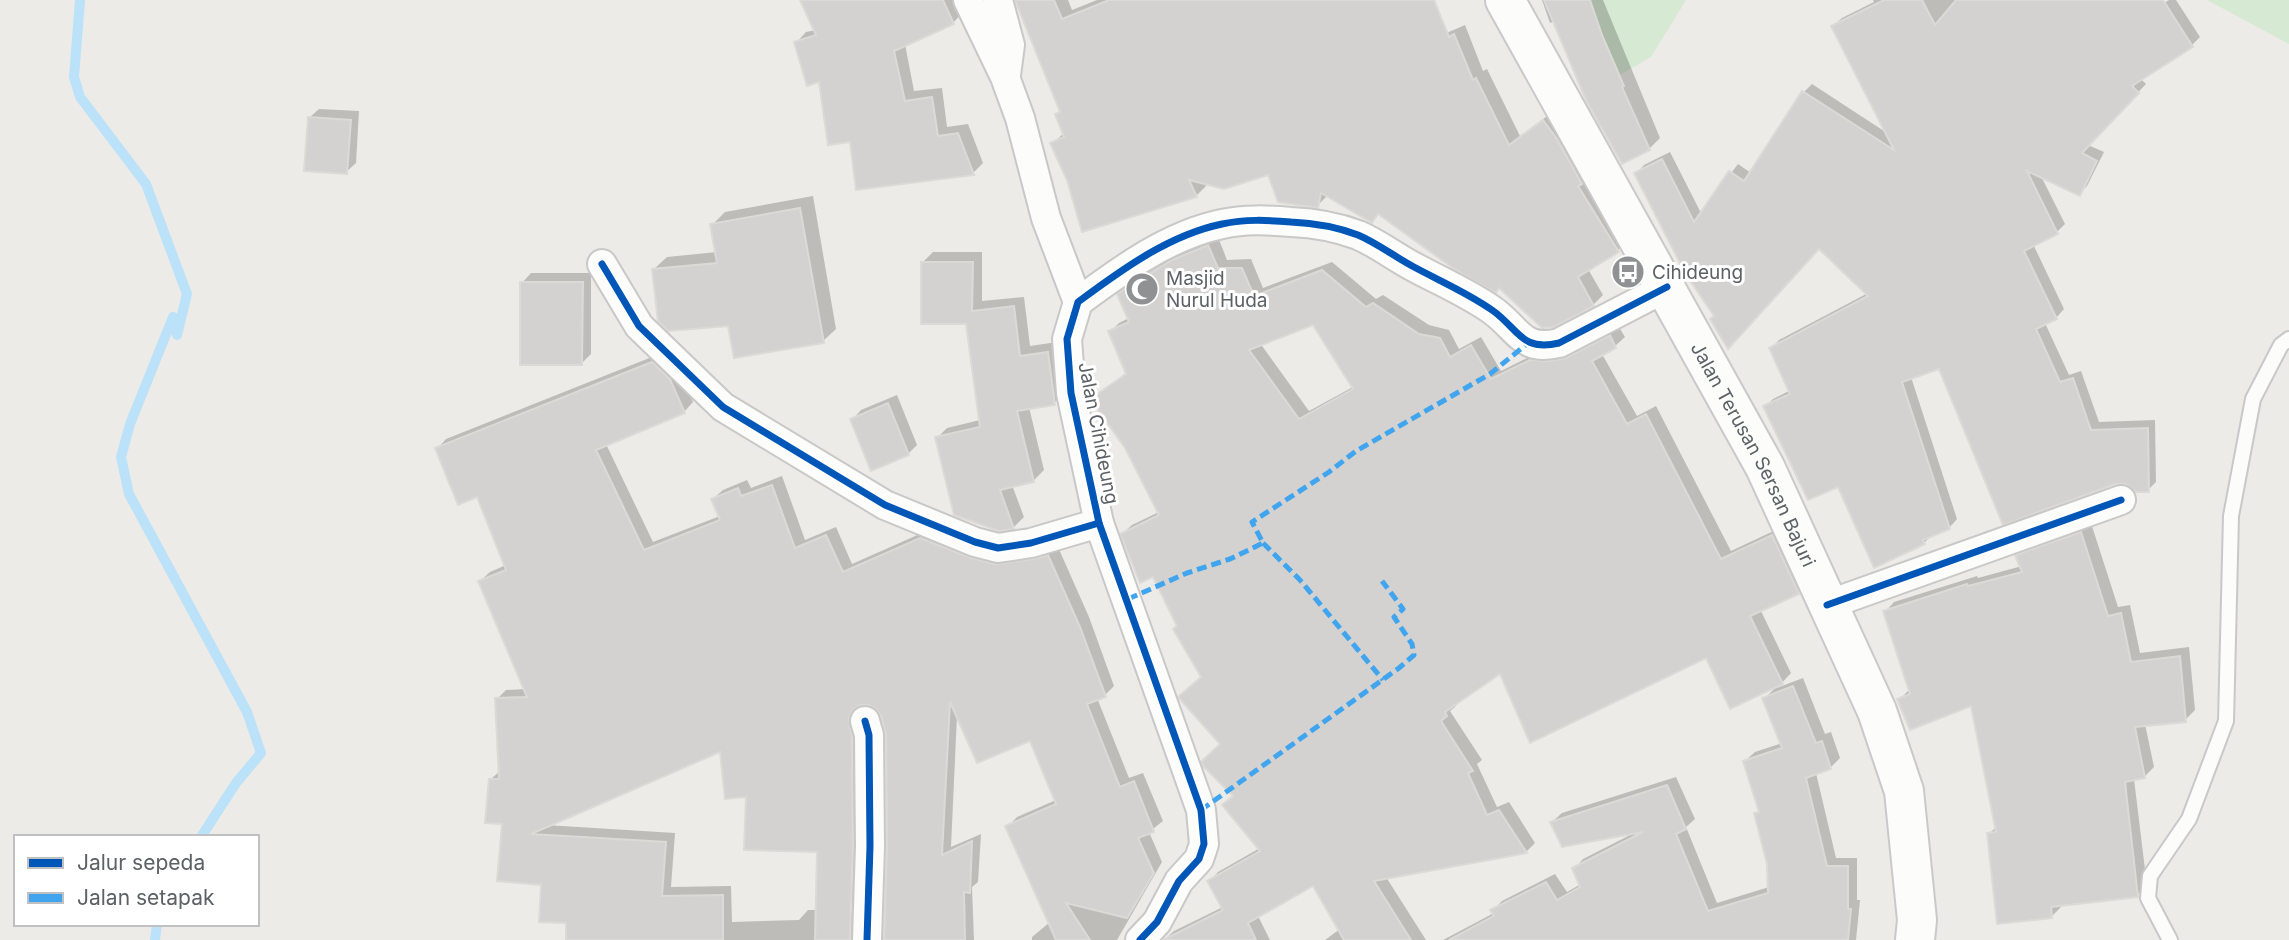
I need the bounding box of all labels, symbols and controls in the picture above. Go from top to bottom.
bus stop icon: Cihideung [1609,253,1647,291]
place label: Cihideung [1652,261,1743,284]
place label: Masjid Nurul Huda [1166,267,1268,312]
mosque icon: Masjid Nurul Huda [1123,270,1161,308]
street label: Jalan Terusan Sersan Bajuri [1686,338,1820,570]
street label: Jalan Cihideung [1073,360,1124,506]
legend [14,835,259,926]
text: Jalur sepeda [77,850,205,875]
text: Jalan setapak [77,885,215,910]

